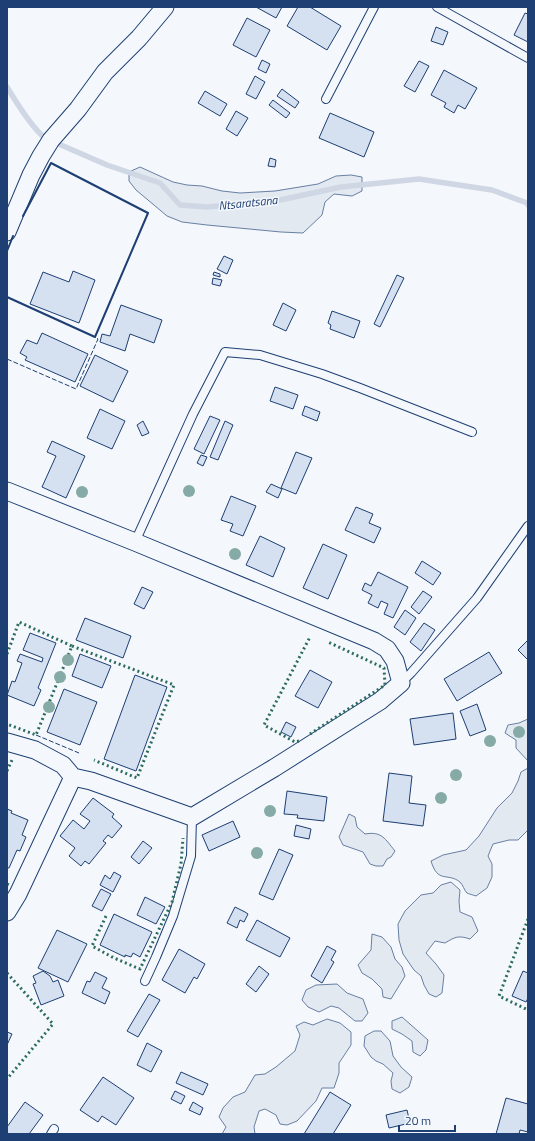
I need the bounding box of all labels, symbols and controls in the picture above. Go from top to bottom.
water label: Ntsaratsana [218,190,279,215]
scale bar [399,1107,455,1133]
text: 20 m [405,1111,431,1130]

